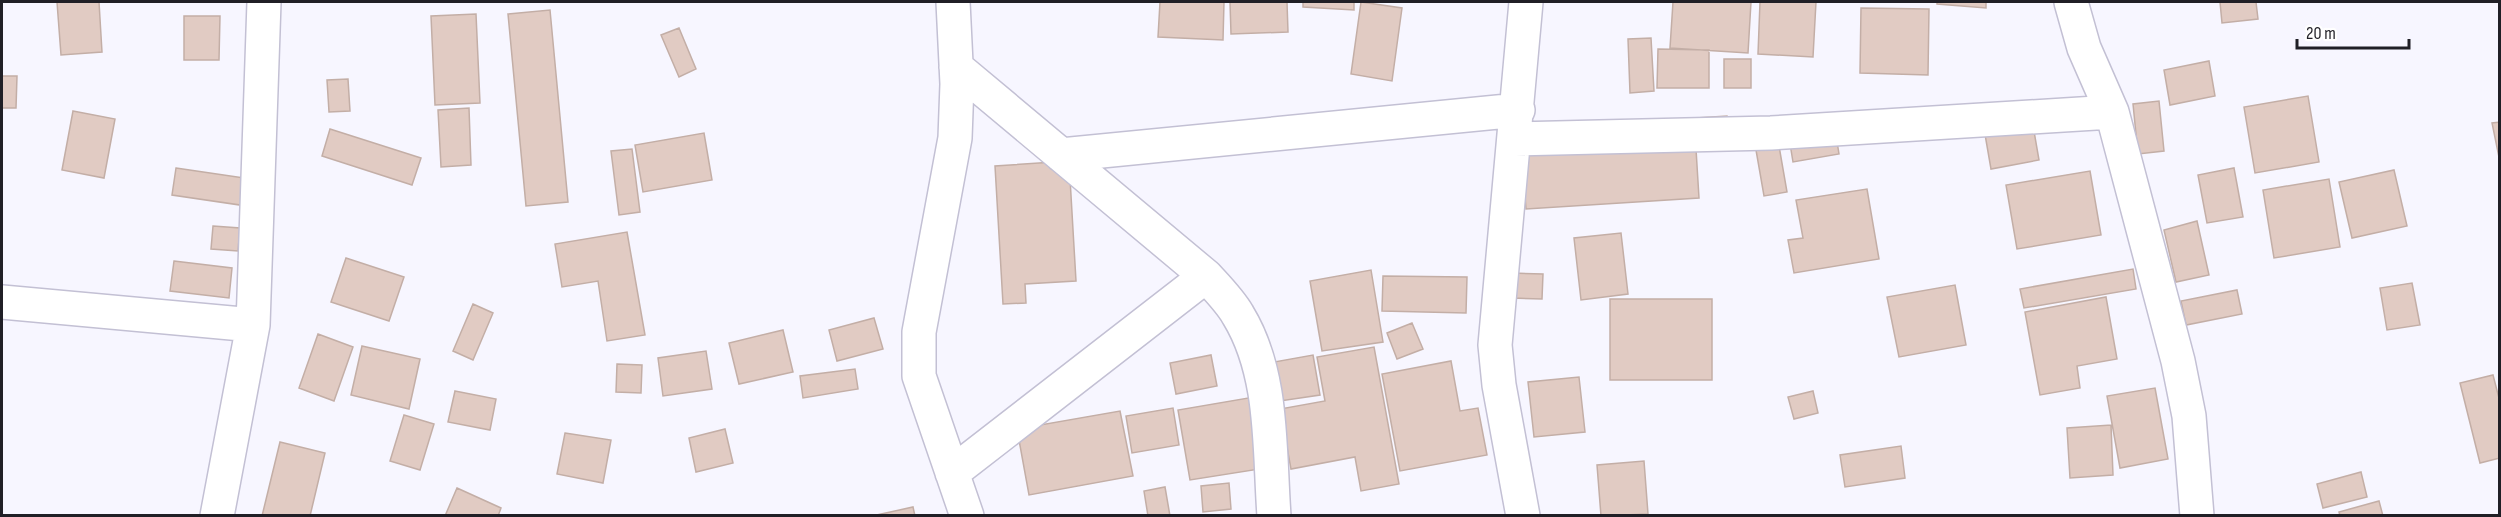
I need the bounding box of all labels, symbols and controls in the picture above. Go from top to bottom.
scale bar [2297,12,2410,50]
text: 20 m [2306,23,2336,44]

